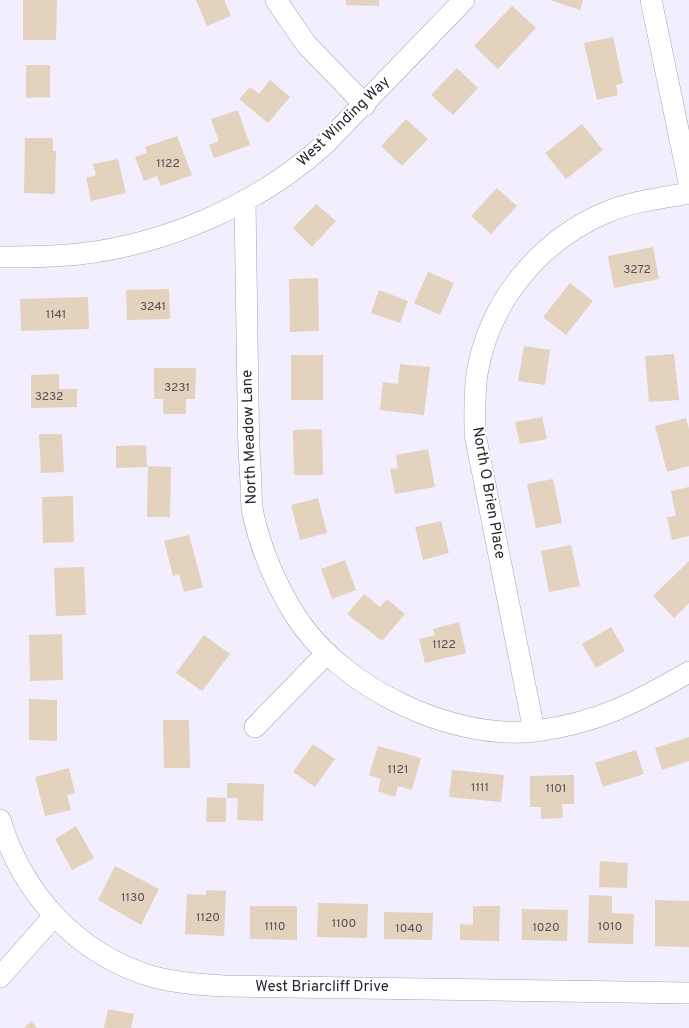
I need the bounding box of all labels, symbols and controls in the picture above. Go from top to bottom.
street label: West Winding Way [294,73,394,171]
house number: 1122 [156,156,180,172]
house number: 3272 [623,262,651,278]
house number: 3241 [140,299,166,315]
house number: 1141 [46,307,66,323]
street label: North Meadow Lane [238,369,262,505]
house number: 3231 [164,380,190,396]
house number: 3232 [35,389,63,405]
street label: North O Brien Place [467,426,509,560]
house number: 1122 [432,637,456,653]
house number: 1121 [388,762,408,778]
house number: 1111 [471,780,489,796]
house number: 1101 [545,781,567,797]
house number: 1130 [121,890,145,906]
house number: 1120 [196,910,220,926]
house number: 1100 [332,916,356,932]
house number: 1110 [264,919,286,935]
house number: 1010 [598,919,622,935]
house number: 1020 [532,920,560,936]
house number: 1040 [395,921,423,937]
street label: West Briarcliff Drive [255,978,389,997]

